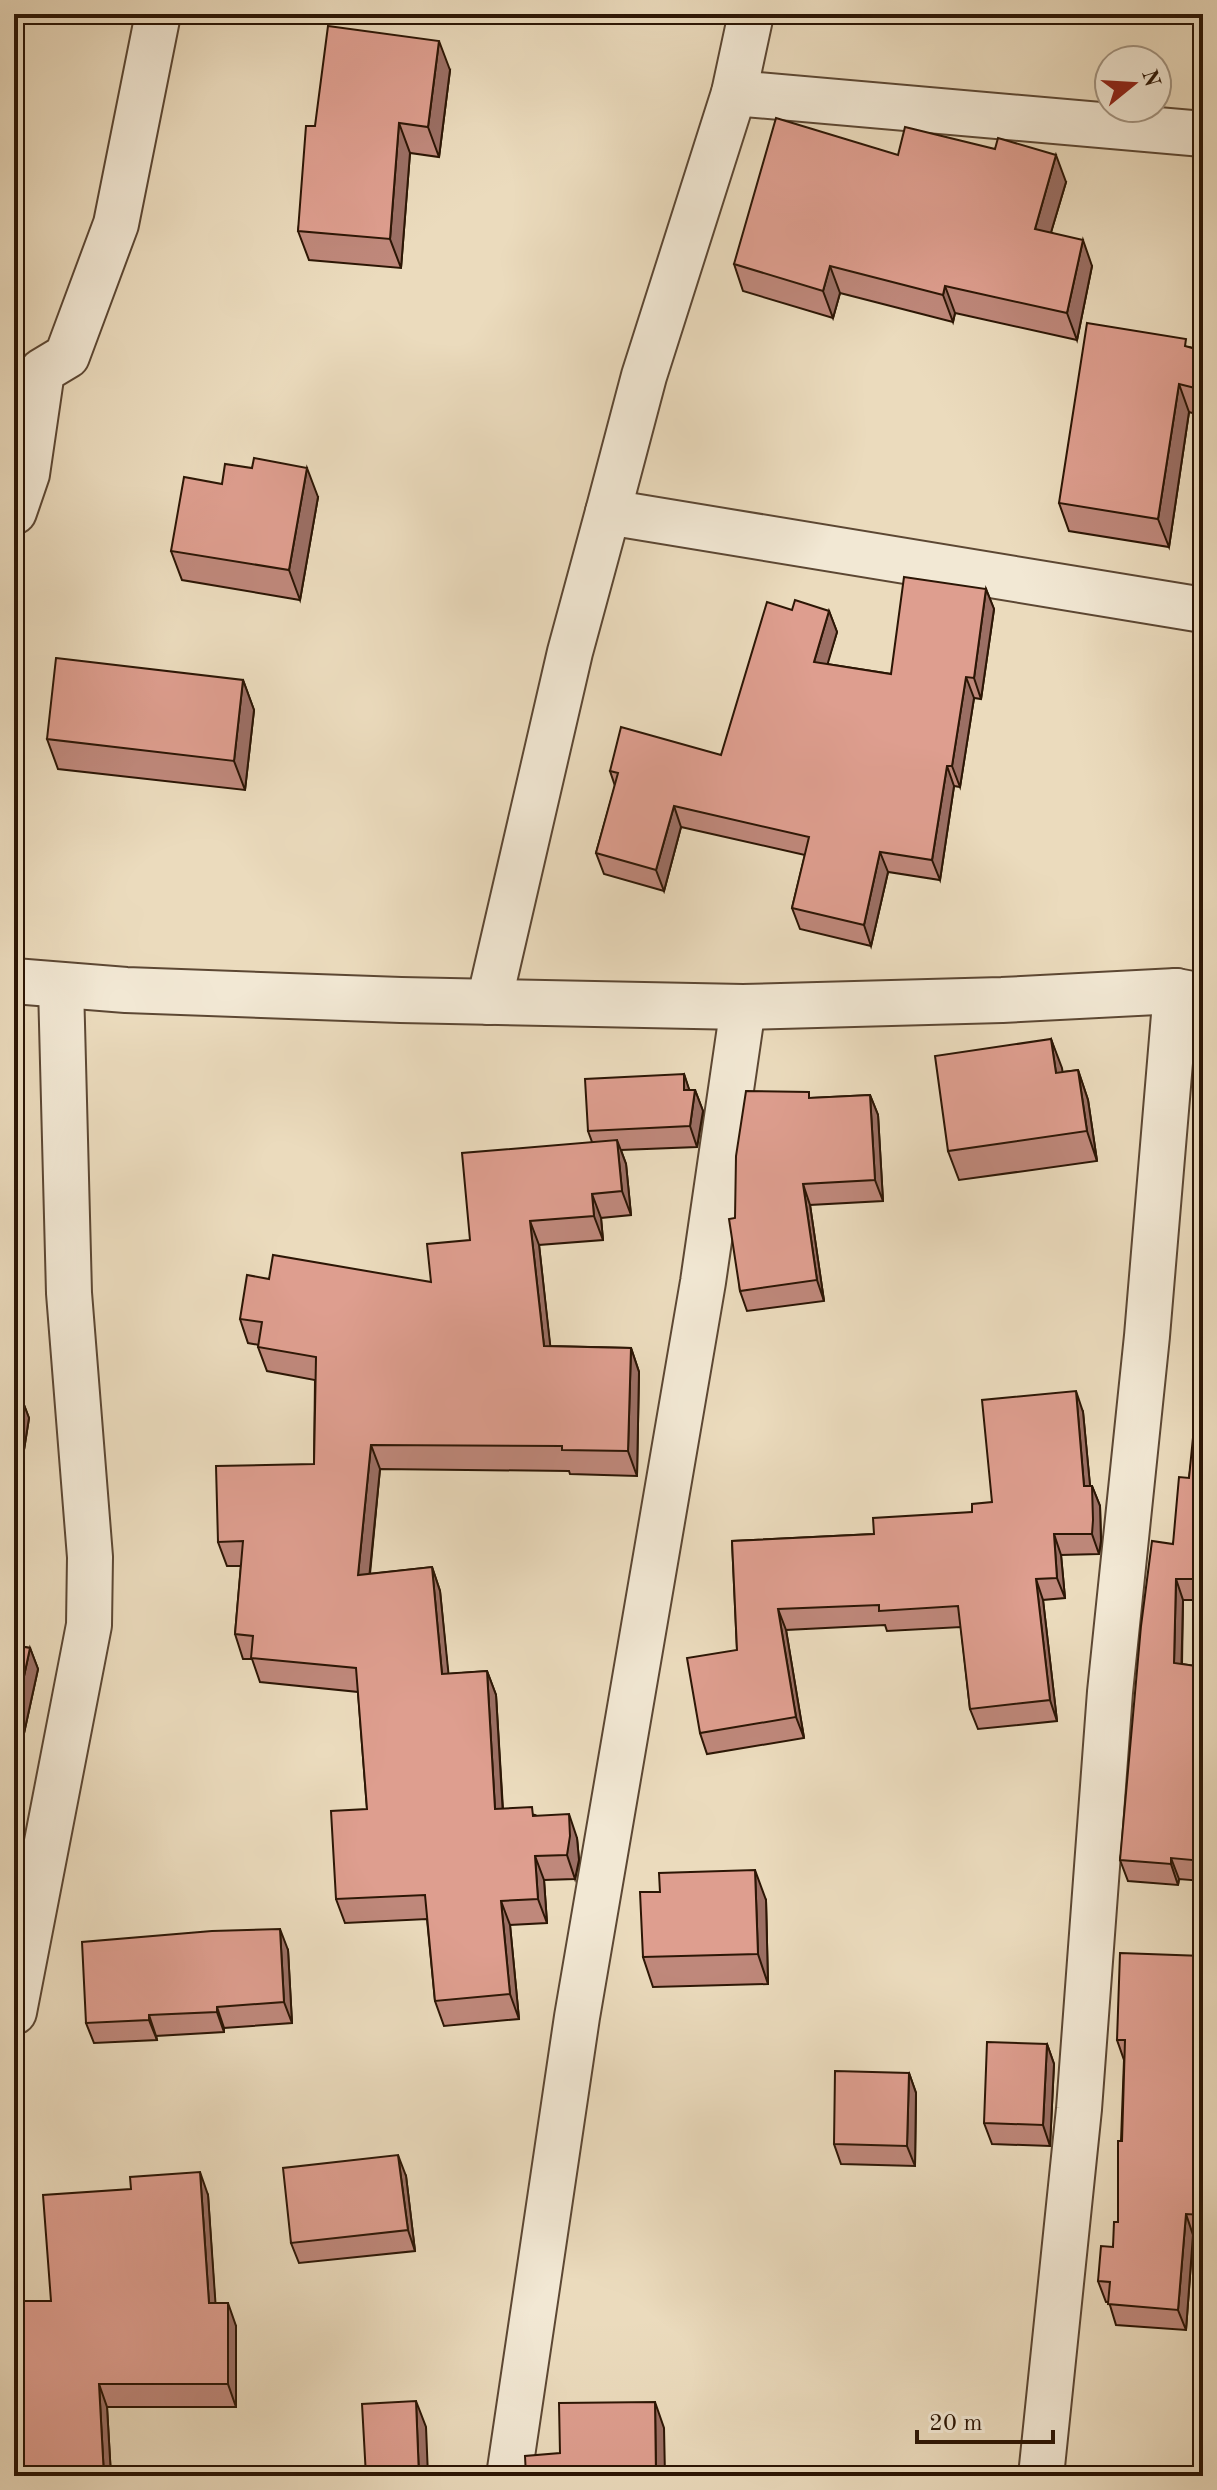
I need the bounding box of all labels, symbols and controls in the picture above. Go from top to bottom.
north arrow [1093,44,1173,124]
text: N [1137,67,1163,90]
scale bar [917,2394,1053,2444]
text: 20 m [929,2412,983,2436]

